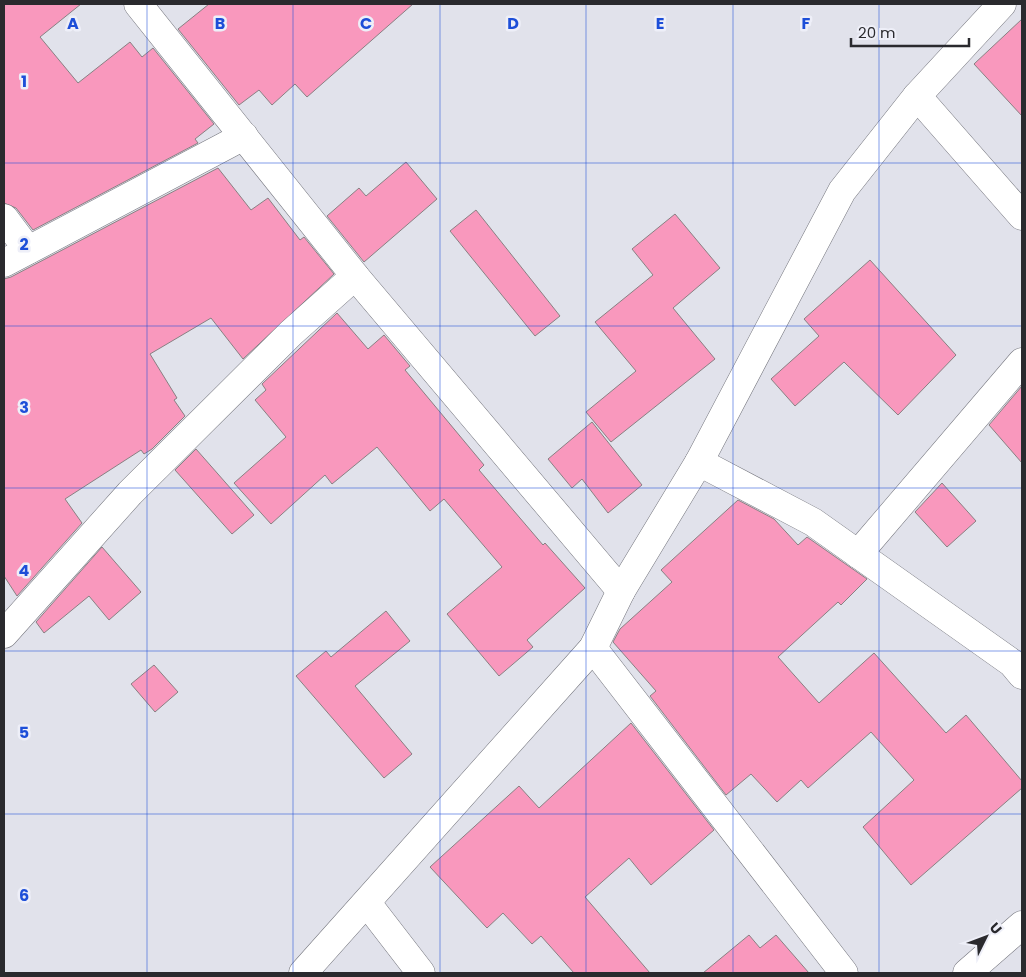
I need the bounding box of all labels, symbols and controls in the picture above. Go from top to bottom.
text: A [67,12,79,35]
text: B [215,12,225,35]
text: C [360,12,372,35]
text: D [507,12,519,35]
text: E [656,12,664,35]
text: F [802,12,811,35]
scale bar [851,15,968,47]
text: 20 m [858,22,896,43]
text: 1 [21,70,27,93]
text: 2 [19,233,29,256]
text: 3 [19,396,29,419]
text: 4 [19,559,30,582]
text: 5 [19,721,29,744]
text: 6 [19,884,29,907]
north arrow [961,912,1011,962]
text: U [985,918,1006,939]

